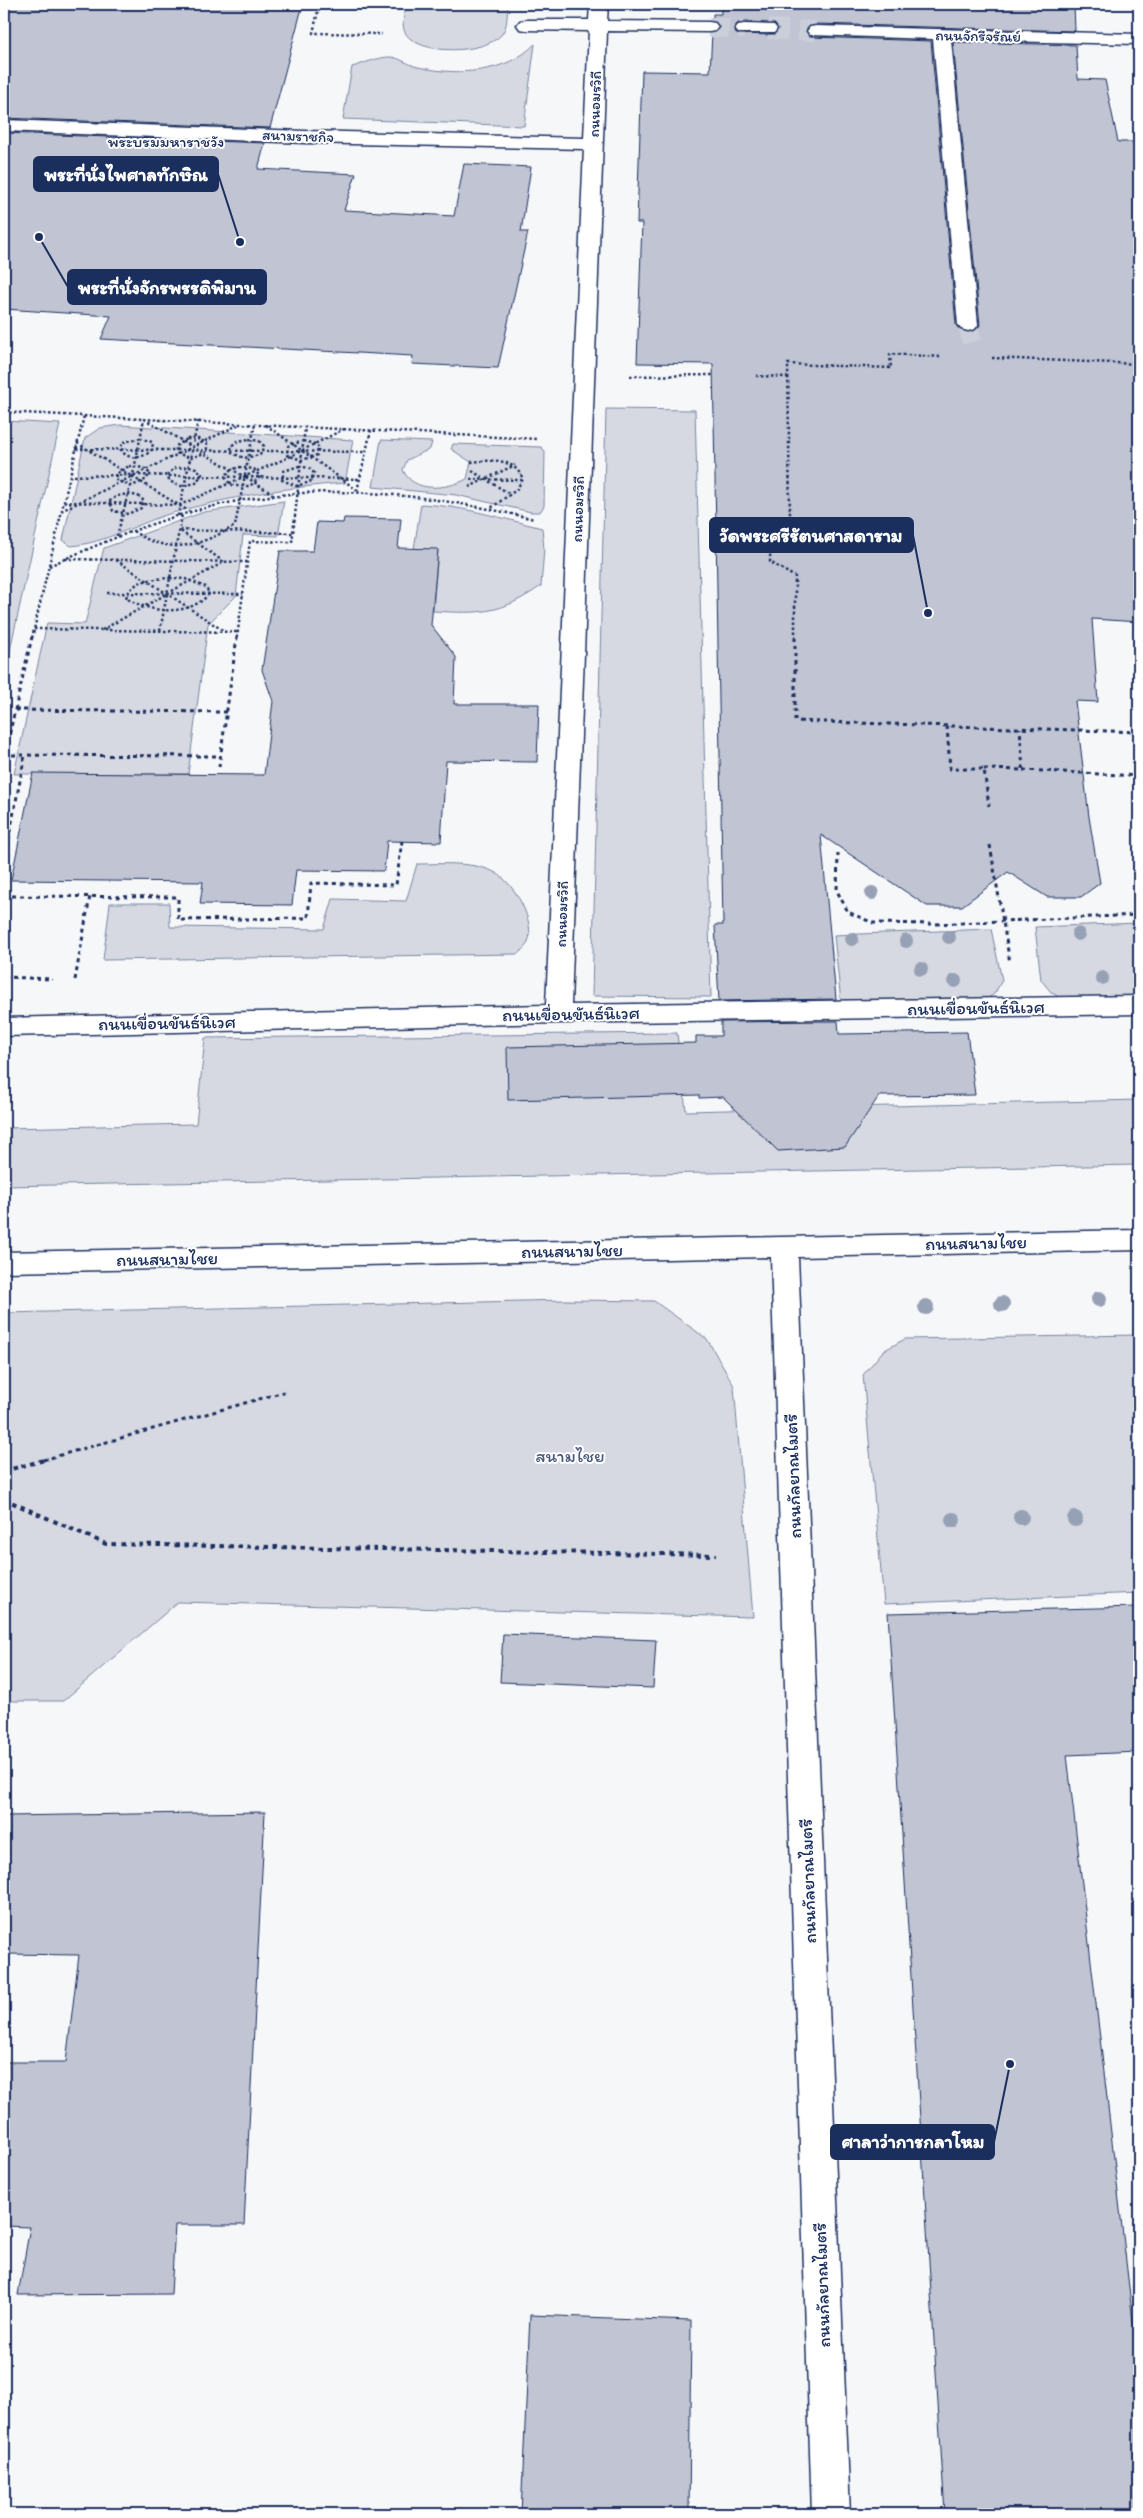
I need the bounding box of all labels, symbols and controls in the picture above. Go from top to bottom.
street label: ถนนจักรีจรัณย์ [935,26,1021,46]
street label: ถนนอมรวิถี [585,70,605,138]
street label: สนามราชกิจ [262,126,334,146]
district label: พระบรมมหาราชวัง [108,132,224,151]
callout: พระที่นั่งไพศาลทักษิณ [34,157,218,191]
text: พระที่นั่งไพศาลทักษิณ [43,163,208,186]
callout: พระที่นั่งจักรพรรดิพิมาน [68,270,266,304]
text: พระที่นั่งจักรพรรดิพิมาน [77,276,257,299]
street label: ถนนอมรวิถี [568,475,588,543]
callout: วัดพระศรีรัตนศาสดาราม [710,518,913,552]
text: วัดพระศรีรัตนศาสดาราม [720,524,903,547]
street label: ถนนอมรวิถี [552,880,572,948]
street label: ถนนเขื่อนขันธ์นิเวศ [907,995,1045,1020]
street label: ถนนเขื่อนขันธ์นิเวศ [502,1001,640,1026]
street label: ถนนเขื่อนขันธ์นิเวศ [98,1010,236,1035]
street label: ถนนสนามไชย [925,1231,1027,1255]
street label: ถนนสนามไชย [521,1239,623,1263]
street label: ถนนสนามไชย [116,1247,218,1271]
street label: ถนนกัลยาณไมตรี [780,1413,806,1539]
park label: สนามไชย [536,1445,604,1467]
street label: ถนนกัลยาณไมตรี [795,1818,821,1944]
callout: ศาลาว่าการกลาโหม [831,2125,994,2159]
text: ศาลาว่าการกลาโหม [842,2130,984,2153]
street label: ถนนกัลยาณไมตรี [809,2222,835,2348]

